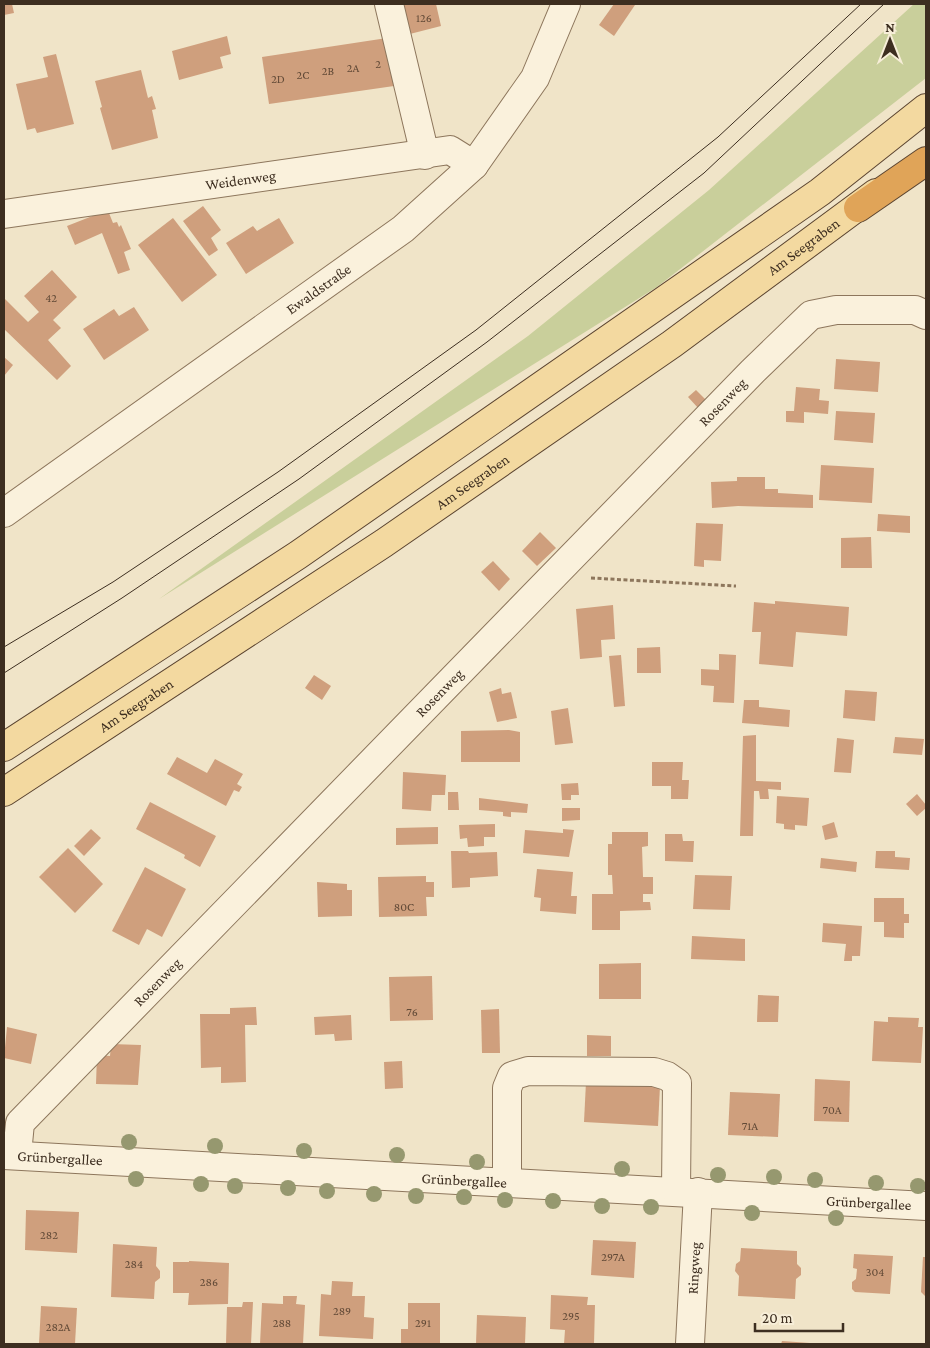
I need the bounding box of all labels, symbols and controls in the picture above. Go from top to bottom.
house number: 126 [416,11,432,25]
north arrow [865,15,915,65]
text: N [885,19,895,35]
house number: 2 [375,57,381,71]
house number: 2A [347,61,359,75]
house number: 2B [322,64,335,78]
house number: 2C [297,68,309,82]
house number: 2D [271,72,285,86]
street label: Weidenweg [204,167,277,193]
street label: Am Seegraben [764,215,843,278]
street label: Ewaldstraße [283,261,354,318]
house number: 42 [45,291,57,305]
street label: Rosenweg [696,375,750,429]
street label: Am Seegraben [433,451,512,513]
street label: Rosenweg [412,665,467,720]
street label: Am Seegraben [96,675,176,735]
house number: 80C [394,900,414,914]
street label: Rosenweg [130,955,185,1009]
house number: 76 [406,1005,418,1019]
house number: 70A [823,1103,842,1117]
house number: 71A [742,1119,758,1133]
street label: Grünbergallee [17,1148,103,1168]
street label: Grünbergallee [421,1170,508,1191]
street label: Grünbergallee [826,1192,912,1213]
house number: 282 [40,1228,58,1242]
street label: Ringweg [685,1242,704,1295]
house number: 297A [601,1250,625,1264]
house number: 284 [125,1257,143,1271]
house number: 304 [866,1265,884,1279]
house number: 286 [200,1275,218,1289]
scale bar [755,1300,842,1332]
house number: 289 [333,1304,351,1318]
house number: 295 [562,1309,580,1323]
text: 20 m [762,1310,793,1326]
house number: 288 [273,1316,291,1330]
house number: 291 [415,1316,431,1330]
house number: 282A [46,1320,71,1334]

